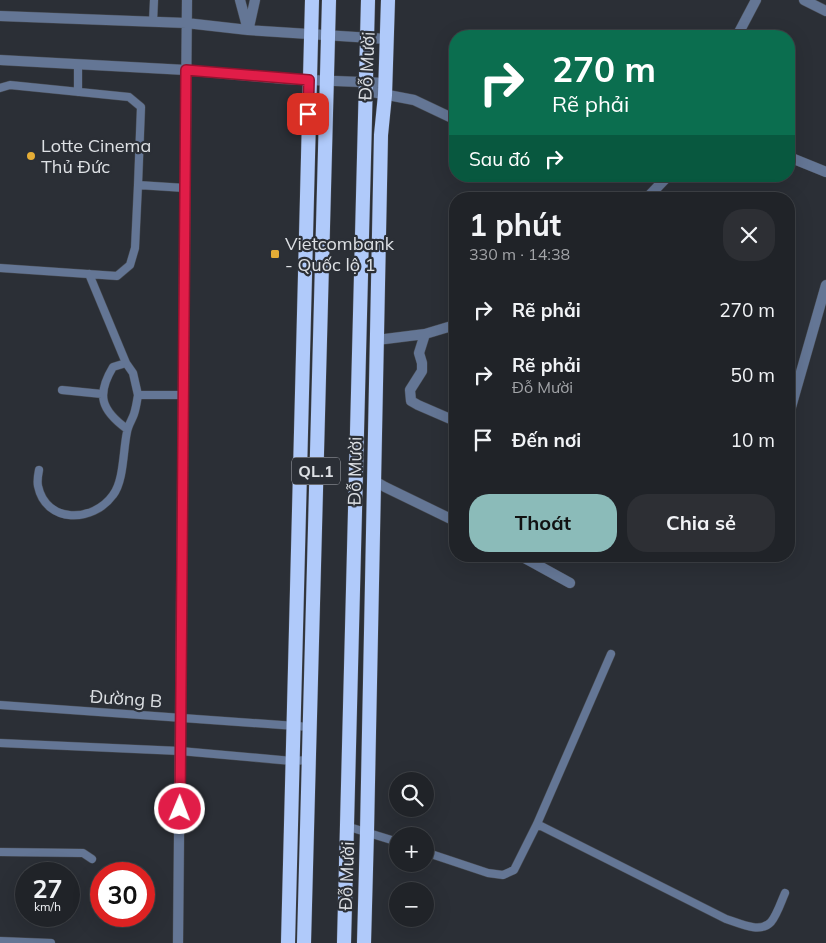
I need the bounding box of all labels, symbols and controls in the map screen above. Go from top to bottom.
street label: Đỗ Mười [353,31,380,101]
text: 270 m [552,47,656,91]
icon: right [469,50,534,115]
text: Rẽ phải [552,90,629,118]
pin [287,93,329,135]
icon: arrive [294,100,322,128]
place label: Lotte Cinema Thủ Đức [41,134,151,178]
icon: right [540,145,568,173]
text: Sau đó [469,147,530,171]
marker: Lotte Cinema Thủ Đức [25,150,37,162]
text: 1 phút [469,206,561,244]
button: close [723,209,775,261]
place label: Vietcombank - Quốc lộ 1 [285,232,395,276]
text: 330 m · 14:38 [469,244,570,264]
marker: Vietcombank - Quốc lộ 1 [269,248,281,260]
icon: right [469,296,497,324]
text: Rẽ phải [512,298,581,322]
text: 270 m [719,298,775,322]
text: Rẽ phải [512,353,581,377]
icon: right [469,361,497,389]
text: 50 m [731,363,775,387]
text: Đỗ Mười [512,377,573,397]
icon: arrive [469,426,497,454]
text: Đến nơi [512,428,581,452]
text: 10 m [731,428,775,452]
street label: Đỗ Mười [342,436,367,506]
road number: QL.1 [292,458,340,484]
button: Thoát [469,494,617,552]
button: Chia sẻ [627,494,775,552]
street label: Đường B [89,685,163,713]
map controls [389,772,434,927]
button: search [389,772,434,817]
position arrow [153,782,205,834]
button: + [389,827,434,872]
street label: Đỗ Mười [334,841,359,911]
speed limit sign: 30 [90,862,155,927]
text: 27 [32,873,63,904]
button: − [389,882,434,927]
text: km/h [34,899,61,914]

